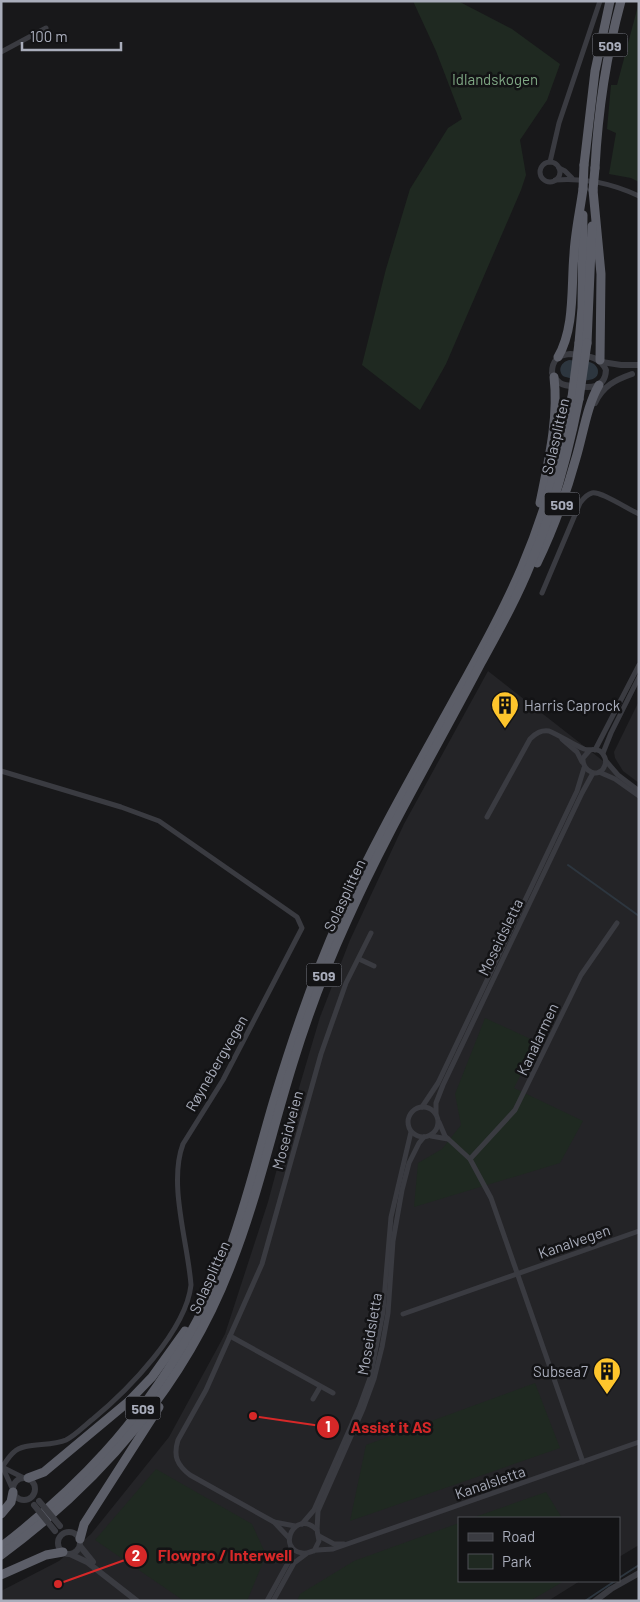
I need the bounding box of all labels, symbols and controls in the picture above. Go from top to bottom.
scale bar [22,20,121,52]
text: 100 m [30,27,68,45]
road number: 509 [592,34,628,56]
park label: Idlandskogen [452,70,538,88]
street label: Solasplitten [538,396,572,476]
road number: 509 [544,492,580,516]
building icon: Harris Caprock [490,690,520,729]
place label: Harris Caprock [524,696,621,714]
street label: Solasplitten [319,856,369,934]
street label: Moseidsletta [474,896,526,978]
road number: 509 [306,964,342,986]
street label: Kanalarmen [512,1000,562,1078]
street label: Røynebergvegen [181,1012,251,1114]
street label: Moseidveien [268,1089,306,1171]
street label: Kanalvegen [536,1220,612,1262]
street label: Solasplitten [185,1238,233,1316]
street label: Moseidsletta [353,1291,385,1377]
building icon: Subsea7 [592,1356,622,1395]
place label: Subsea7 [533,1362,588,1380]
road number: 509 [126,1396,160,1420]
callout: Assist it AS [316,1412,442,1443]
text: 1 [325,1417,331,1435]
text: Assist it AS [351,1417,431,1436]
street label: Kanalsletta [452,1462,528,1502]
legend [458,1517,620,1582]
text: Road [502,1527,535,1545]
callout: Flowpro / Interwell [123,1540,302,1571]
text: Flowpro / Interwell [158,1545,292,1564]
text: 2 [132,1546,140,1564]
text: Park [502,1552,532,1570]

